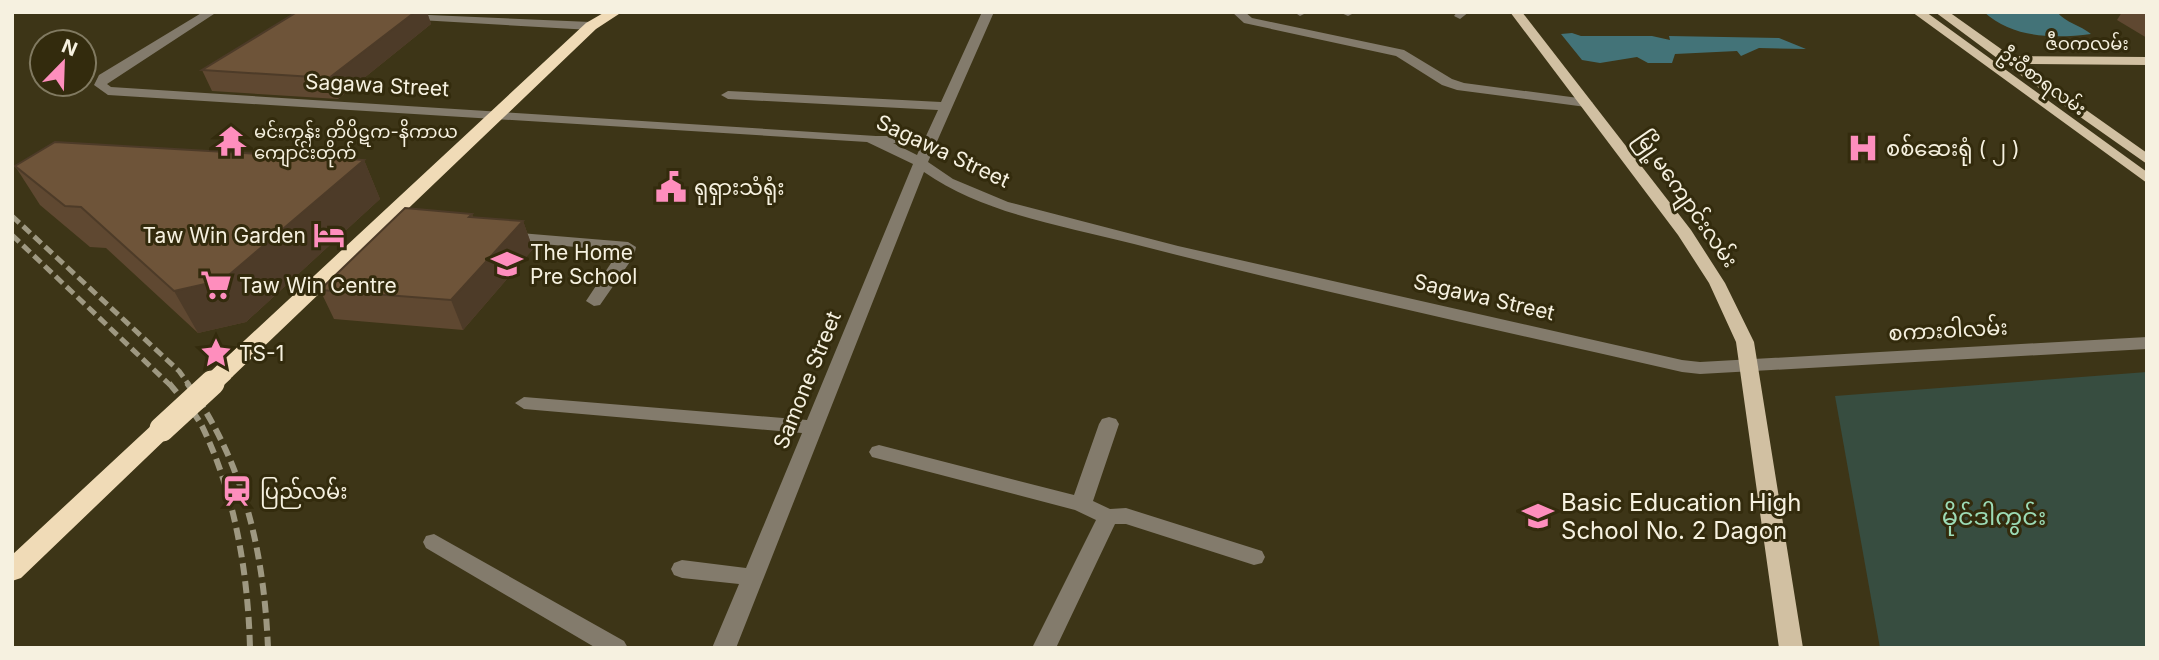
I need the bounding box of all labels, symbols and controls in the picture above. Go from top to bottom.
north arrow [28,28,98,98]
street label: ဇီဝကလမ်း [2045,30,2129,54]
text: N [58,34,81,61]
street label: ဦးဝီစာရလမ်း [1993,40,2092,123]
street label: Sagawa Street [304,69,450,101]
street label: Sagawa Street [872,109,1014,193]
place label: မင်းကွန်း တိပိဋက-နိကာယ ကျောင်းတိုက် [254,118,458,168]
temple icon: မင်းကွန်း တိပိဋက-နိကာယ ကျောင်းတိုက် [214,124,248,158]
street label: မြို့မကျောင်းလမ်း [1626,124,1746,275]
hospital icon: စစ်ဆေးရုံ ( ၂ ) [1846,131,1880,165]
place label: စစ်ဆေးရုံ ( ၂ ) [1886,133,2020,166]
public building icon: ရုရှားသံရုံး [654,170,688,204]
place label: ရုရှားသံရုံး [694,175,785,205]
hotel icon: Taw Win Garden [312,218,346,252]
place label: Taw Win Garden [142,223,306,248]
place label: The Home Pre School [530,240,637,289]
school or university icon: The Home Pre School [490,247,524,281]
supermarket icon: Taw Win Centre [199,268,233,302]
street label: Sagawa Street [1411,269,1557,325]
place label: Taw Win Centre [239,273,397,298]
street label: Samone Street [768,307,846,452]
street label: စကားဝါလမ်း [1888,311,2008,346]
place icon: TS-1 [199,336,233,370]
place label: TS-1 [239,341,284,366]
station icon: ပြည်လမ်း [220,474,254,508]
place label: ပြည်လမ်း [260,476,347,509]
place label: Basic Education High School No. 2 Dagon [1561,488,1801,545]
school or university icon: Basic Education High School No. 2 Dagon [1521,499,1555,533]
park label: မိုင်ဒါကွင်း [1942,501,2046,536]

